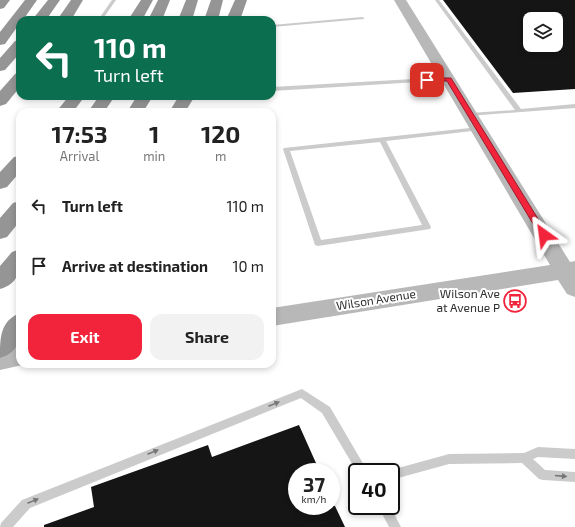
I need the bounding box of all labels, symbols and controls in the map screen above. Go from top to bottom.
map controls [523,12,563,52]
button: layers [523,12,563,52]
text: 110 m [94,30,167,64]
icon: left [28,32,80,84]
pin [410,63,444,97]
text: Turn left [94,64,164,86]
icon: arrive [416,69,438,91]
text: 17:53 [52,119,108,148]
text: 1 [149,119,159,148]
text: 120 [201,119,240,148]
text: Arrival [60,148,99,164]
text: min [143,148,165,164]
text: m [215,148,226,164]
icon: left [28,195,50,217]
text: Turn left [62,197,123,215]
text: 110 m [227,197,264,215]
position arrow [523,214,565,256]
icon: arrive [28,255,50,277]
text: Arrive at destination [62,257,208,275]
text: 10 m [232,257,264,275]
street label: Wilson Avenue [335,286,417,312]
place label: Wilson Ave at Avenue P [436,286,500,314]
bus stop icon: Wilson Ave at Avenue P [502,288,528,314]
button: Exit [28,314,142,360]
button: Share [150,314,264,360]
one-way arrow [269,401,280,407]
one-way arrow [148,449,160,455]
speed limit sign: 40 [348,463,400,515]
text: 37 [303,472,325,496]
one-way arrow [554,473,567,480]
text: km/h [302,493,326,505]
one-way arrow [27,498,38,504]

